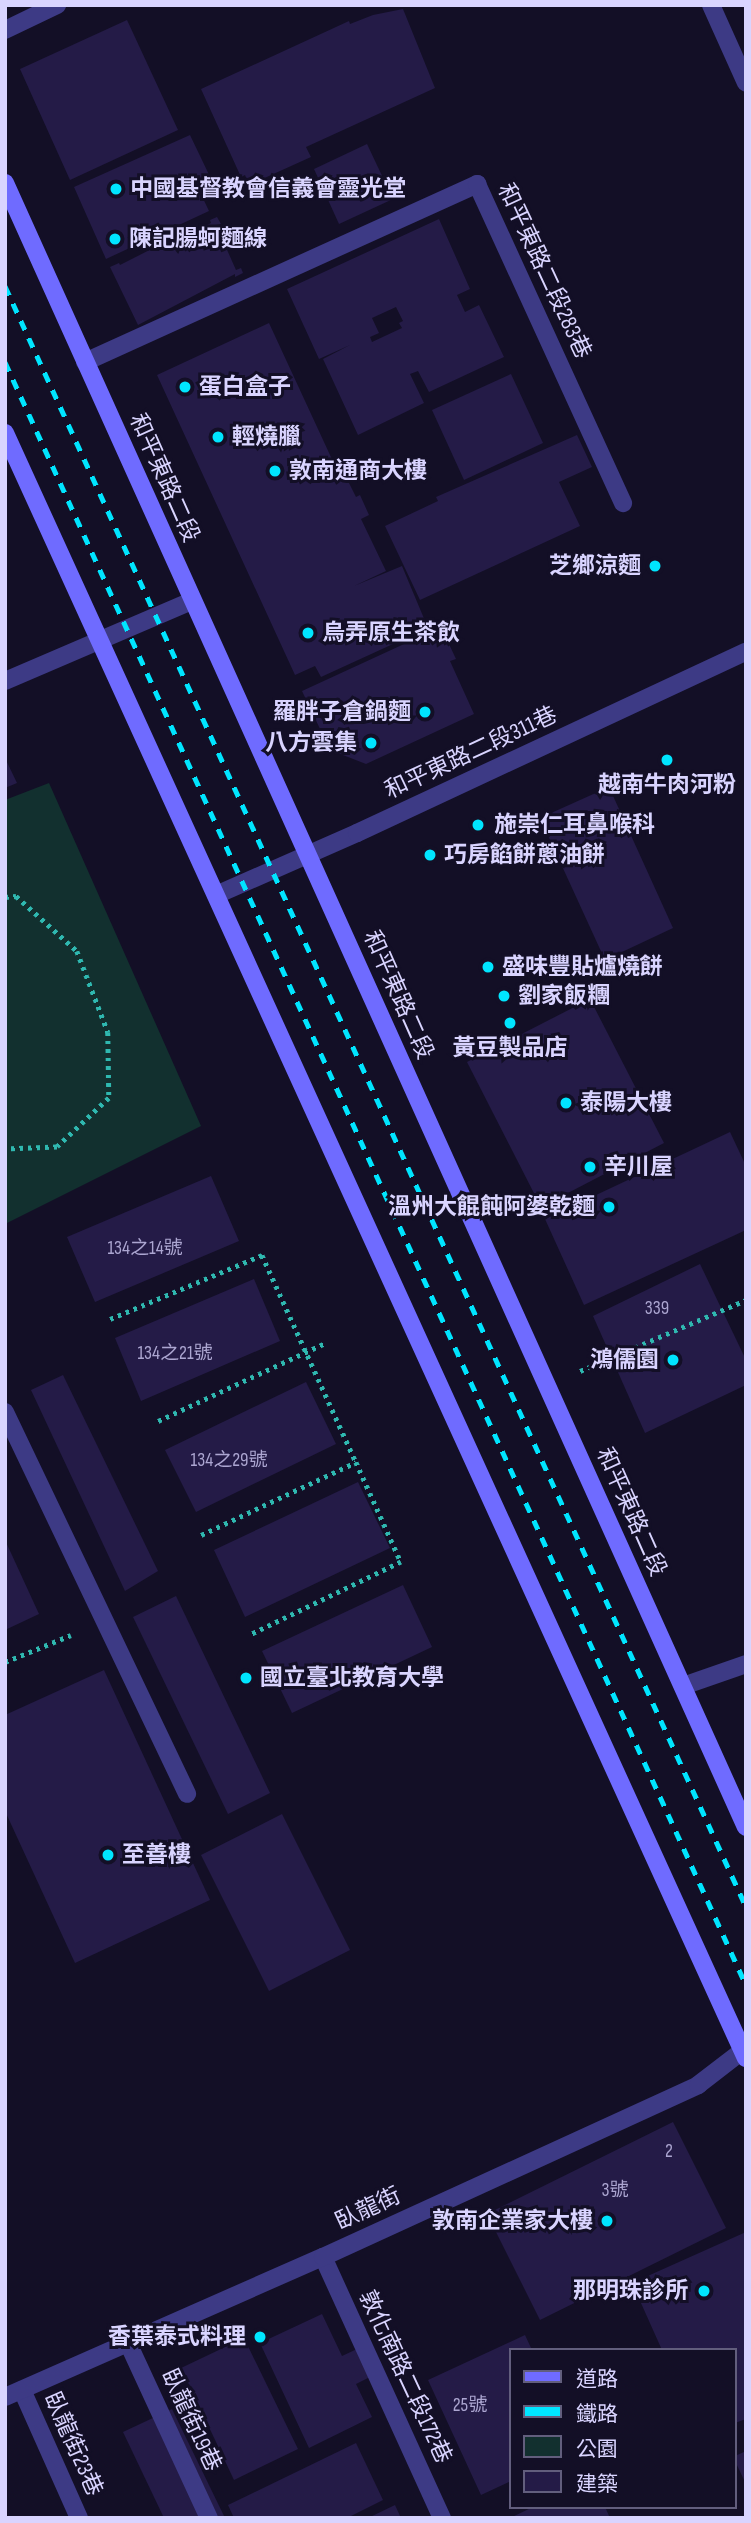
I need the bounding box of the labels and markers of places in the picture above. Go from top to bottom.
place label: 中國基督教會信義會靈光堂 [130,175,406,203]
marker: 中國基督教會信義會靈光堂 [108,181,124,197]
place label: 陳記腸蚵麵線 [129,225,267,253]
marker: 陳記腸蚵麵線 [107,231,123,247]
place label: 蛋白盒子 [199,373,291,401]
marker: 蛋白盒子 [177,379,193,395]
place label: 輕燒臘 [232,423,301,451]
marker: 輕燒臘 [210,429,226,445]
place label: 敦南通商大樓 [289,457,427,485]
marker: 敦南通商大樓 [267,463,283,479]
place label: 芝鄉涼麵 [549,552,641,580]
marker: 芝鄉涼麵 [647,558,663,574]
place label: 烏弄原生茶飲 [322,619,460,647]
marker: 烏弄原生茶飲 [300,625,316,641]
place label: 羅胖子倉鍋麵 [273,698,411,726]
marker: 羅胖子倉鍋麵 [417,704,433,720]
place label: 八方雲集 [265,729,357,757]
marker: 八方雲集 [363,735,379,751]
marker: 越南牛肉河粉 [659,752,675,768]
place label: 越南牛肉河粉 [598,771,736,799]
place label: 施崇仁耳鼻喉科 [494,811,655,839]
marker: 施崇仁耳鼻喉科 [468,815,488,835]
place label: 巧房餡餅蔥油餅 [444,841,605,869]
marker: 巧房餡餅蔥油餅 [422,847,438,863]
place label: 盛味豐貼爐燒餅 [502,953,663,981]
marker: 盛味豐貼爐燒餅 [480,959,496,975]
place label: 劉家飯糰 [518,982,610,1010]
marker: 劉家飯糰 [496,988,512,1004]
marker: 黃豆製品店 [502,1015,518,1031]
place label: 黃豆製品店 [453,1034,567,1062]
place label: 泰陽大樓 [580,1089,672,1117]
marker: 泰陽大樓 [558,1095,574,1111]
place label: 辛川屋 [604,1153,673,1181]
marker: 辛川屋 [582,1159,598,1175]
place label: 溫州大餛飩阿婆乾麵 [388,1193,595,1221]
marker: 溫州大餛飩阿婆乾麵 [601,1199,617,1215]
place label: 鴻儒園 [590,1346,659,1374]
marker: 鴻儒園 [665,1352,681,1368]
place label: 國立臺北教育大學 [260,1664,444,1692]
marker: 國立臺北教育大學 [238,1670,254,1686]
place label: 至善樓 [122,1841,191,1869]
marker: 至善樓 [100,1847,116,1863]
place label: 敦南企業家大樓 [432,2207,593,2235]
marker: 敦南企業家大樓 [599,2213,615,2229]
place label: 那明珠診所 [573,2277,688,2305]
marker: 那明珠診所 [694,2281,714,2301]
place label: 香葉泰式料理 [108,2323,246,2351]
marker: 香葉泰式料理 [252,2329,268,2345]

